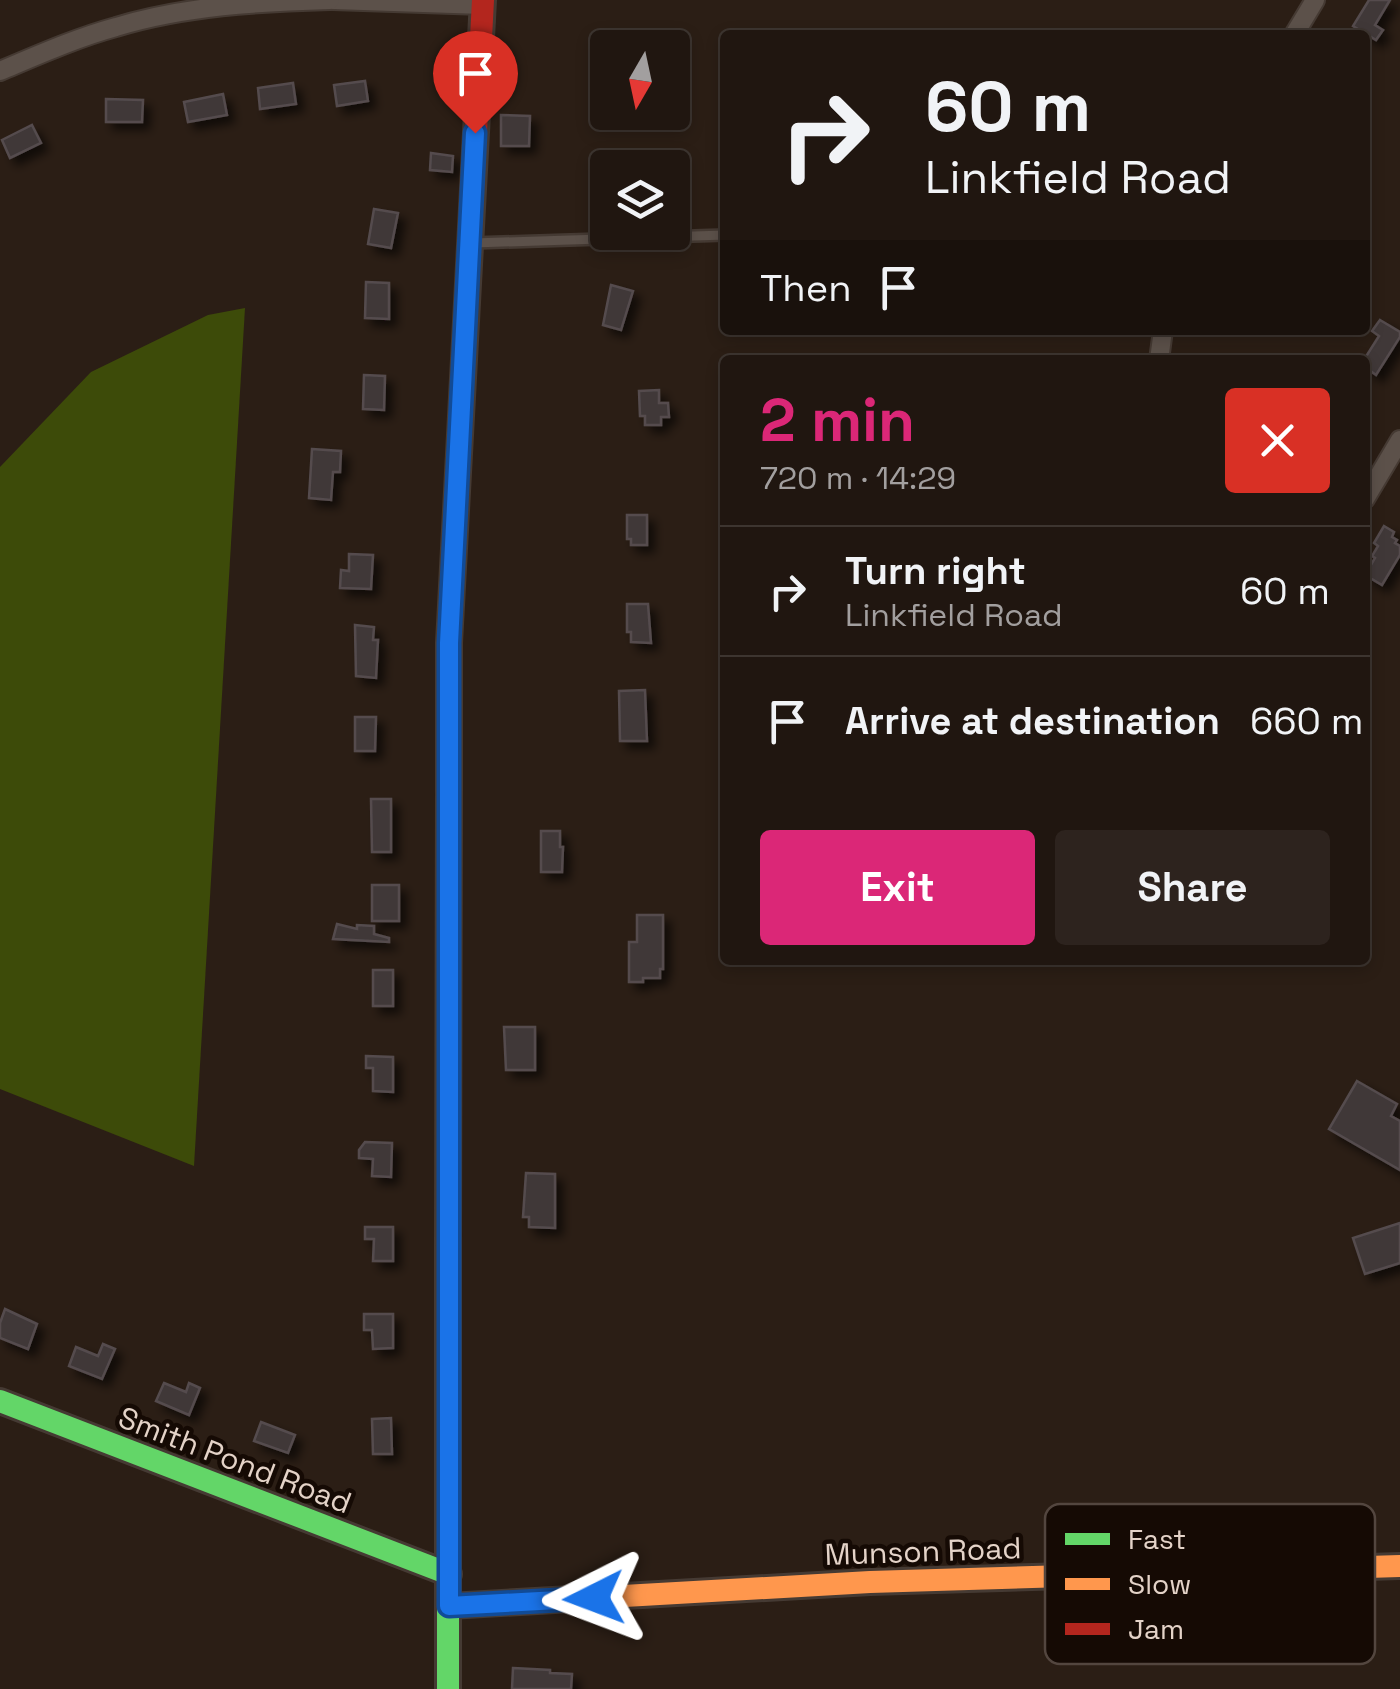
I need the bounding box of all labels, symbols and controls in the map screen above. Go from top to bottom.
north arrow [590,30,690,130]
map controls [590,30,690,250]
pin [433,31,518,134]
icon: arrive [448,46,503,101]
text: 60 m [925,62,1091,151]
icon: right [760,70,890,200]
text: Linkfield Road [925,149,1231,206]
button: layers [590,150,690,250]
icon: arrive [871,260,926,315]
text: Then [760,264,851,312]
text: 2 min [760,382,915,459]
button: close [1225,388,1330,493]
text: 720 m · 14:29 [760,458,956,498]
text: Turn right [845,547,1026,595]
icon: right [760,564,815,619]
text: 60 m [1240,567,1330,615]
text: Linkfield Road [845,595,1063,635]
icon: arrive [760,694,815,749]
text: Arrive at destination [845,697,1220,745]
text: 660 m [1250,697,1363,745]
button: Exit [760,830,1035,945]
button: Share [1055,830,1330,945]
street label: Smith Pond Road [113,1398,357,1522]
legend [1045,1504,1375,1664]
text: Fast [1128,1521,1186,1557]
street label: Munson Road [824,1528,1022,1574]
position arrow [542,1546,646,1650]
text: Slow [1128,1566,1191,1602]
text: Jam [1128,1611,1184,1647]

